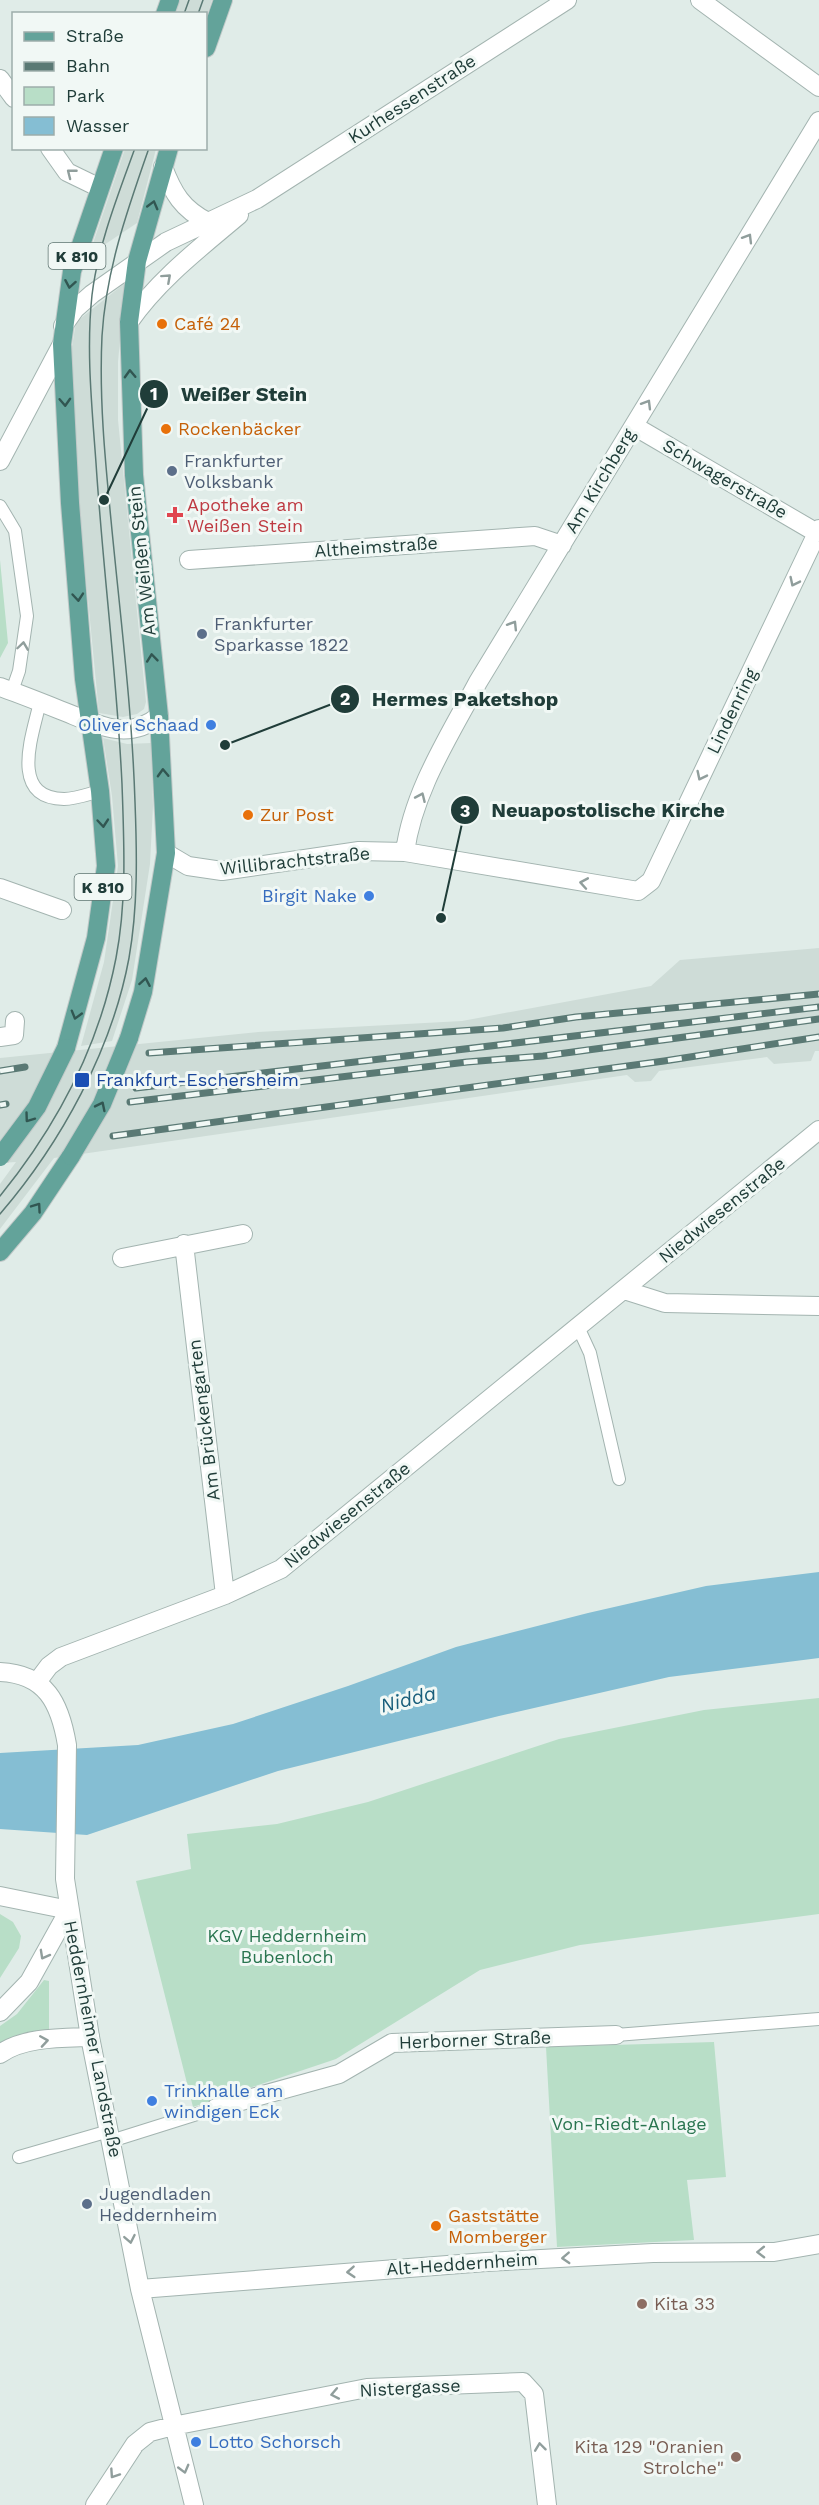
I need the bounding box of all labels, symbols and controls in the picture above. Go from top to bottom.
legend [12,12,207,150]
text: Straße [66,25,124,46]
street label: Kurhessenstraße [344,50,479,148]
text: Bahn [66,55,110,76]
text: Park [66,85,105,106]
text: Wasser [66,115,129,136]
one-way arrow [67,169,78,180]
one-way arrow [146,200,158,211]
one-way arrow [741,234,753,244]
road number: K 810 [48,243,106,269]
one-way arrow [160,274,170,285]
one-way arrow [64,279,77,289]
place label: Café 24 [174,313,241,334]
marker: Café 24 [155,317,169,331]
one-way arrow [124,370,137,379]
callout: Weißer Stein [139,375,319,413]
text: Weißer Stein [181,382,307,406]
text: 1 [150,383,158,404]
one-way arrow [58,398,71,407]
one-way arrow [639,400,651,410]
place label: Rockenbäcker [178,418,301,439]
marker: Rockenbäcker [159,422,173,436]
street label: Am Kirchberg [560,424,639,537]
street label: Schwagerstraße [659,434,791,523]
place label: Frankfurter Volksbank [184,450,283,492]
marker: Frankfurter Volksbank [165,464,179,478]
street label: Am Weißen Stein [123,485,160,637]
place label: Apotheke am Weißen Stein [187,494,304,536]
marker: Apotheke am Weißen Stein [168,508,182,522]
street label: Altheimstraße [313,532,438,561]
one-way arrow [789,575,801,586]
one-way arrow [71,592,84,601]
place label: Frankfurter Sparkasse 1822 [214,613,349,655]
one-way arrow [505,621,517,631]
marker: Frankfurter Sparkasse 1822 [195,627,209,641]
one-way arrow [16,641,28,651]
one-way arrow [146,654,159,663]
street label: Lindenring [702,664,761,757]
callout: Hermes Paketshop [330,680,570,718]
text: Hermes Paketshop [372,687,558,711]
text: 2 [340,688,350,709]
place label: Oliver Schaad [78,714,199,735]
marker: Oliver Schaad [204,718,218,732]
one-way arrow [156,769,169,778]
one-way arrow [696,770,708,781]
callout: Neuapostolische Kirche [450,791,737,829]
one-way arrow [414,792,426,803]
text: Neuapostolische Kirche [491,798,725,822]
text: 3 [460,800,470,821]
place label: Zur Post [260,804,334,825]
marker: Zur Post [241,808,255,822]
one-way arrow [96,819,109,828]
street label: Willibrachtstraße [219,842,371,879]
road number: K 810 [74,874,132,900]
one-way arrow [579,877,589,890]
place label: Birgit Nake [262,885,357,906]
marker: Birgit Nake [362,889,376,903]
one-way arrow [138,977,151,987]
one-way arrow [71,1009,83,1020]
place label: Frankfurt-Eschersheim [96,1069,299,1090]
marker: Frankfurt-Eschersheim [73,1071,91,1089]
one-way arrow [93,1101,105,1112]
one-way arrow [25,1111,36,1122]
street label: Niedwiesenstraße [654,1152,789,1267]
one-way arrow [30,1202,41,1213]
street label: Am Brückengarten [183,1338,224,1502]
street label: Niedwiesenstraße [279,1457,414,1572]
water label: Nidda [378,1681,438,1717]
street label: Heddernheimer Landstraße [60,1919,127,2159]
park label: KGV Heddernheim Bubenloch [207,1925,367,1967]
one-way arrow [40,1949,51,1959]
street label: Herborner Straße [398,2026,552,2053]
one-way arrow [39,2035,48,2047]
place label: Trinkhalle am windigen Eck [164,2080,283,2122]
marker: Trinkhalle am windigen Eck [145,2094,159,2108]
park label: Von-Riedt-Anlage [551,2113,707,2134]
place label: Jugendladen Heddernheim [99,2183,217,2225]
marker: Jugendladen Heddernheim [80,2197,94,2211]
place label: Gaststätte Momberger [448,2205,547,2247]
marker: Gaststätte Momberger [429,2219,443,2233]
one-way arrow [123,2233,136,2243]
one-way arrow [757,2246,766,2258]
street label: Alt-Heddernheim [385,2248,538,2279]
one-way arrow [562,2251,571,2264]
one-way arrow [346,2265,355,2278]
place label: Kita 33 [654,2293,715,2314]
marker: Kita 33 [635,2297,649,2311]
street label: Nistergasse [359,2374,461,2401]
one-way arrow [330,2387,340,2400]
place label: Lotto Schorsch [208,2431,341,2452]
marker: Lotto Schorsch [189,2435,203,2449]
place label: Kita 129 "Oranien Strolche" [574,2436,724,2478]
one-way arrow [535,2442,547,2451]
marker: Kita 129 "Oranien Strolche" [729,2450,743,2464]
one-way arrow [177,2463,189,2474]
one-way arrow [110,2467,121,2478]

